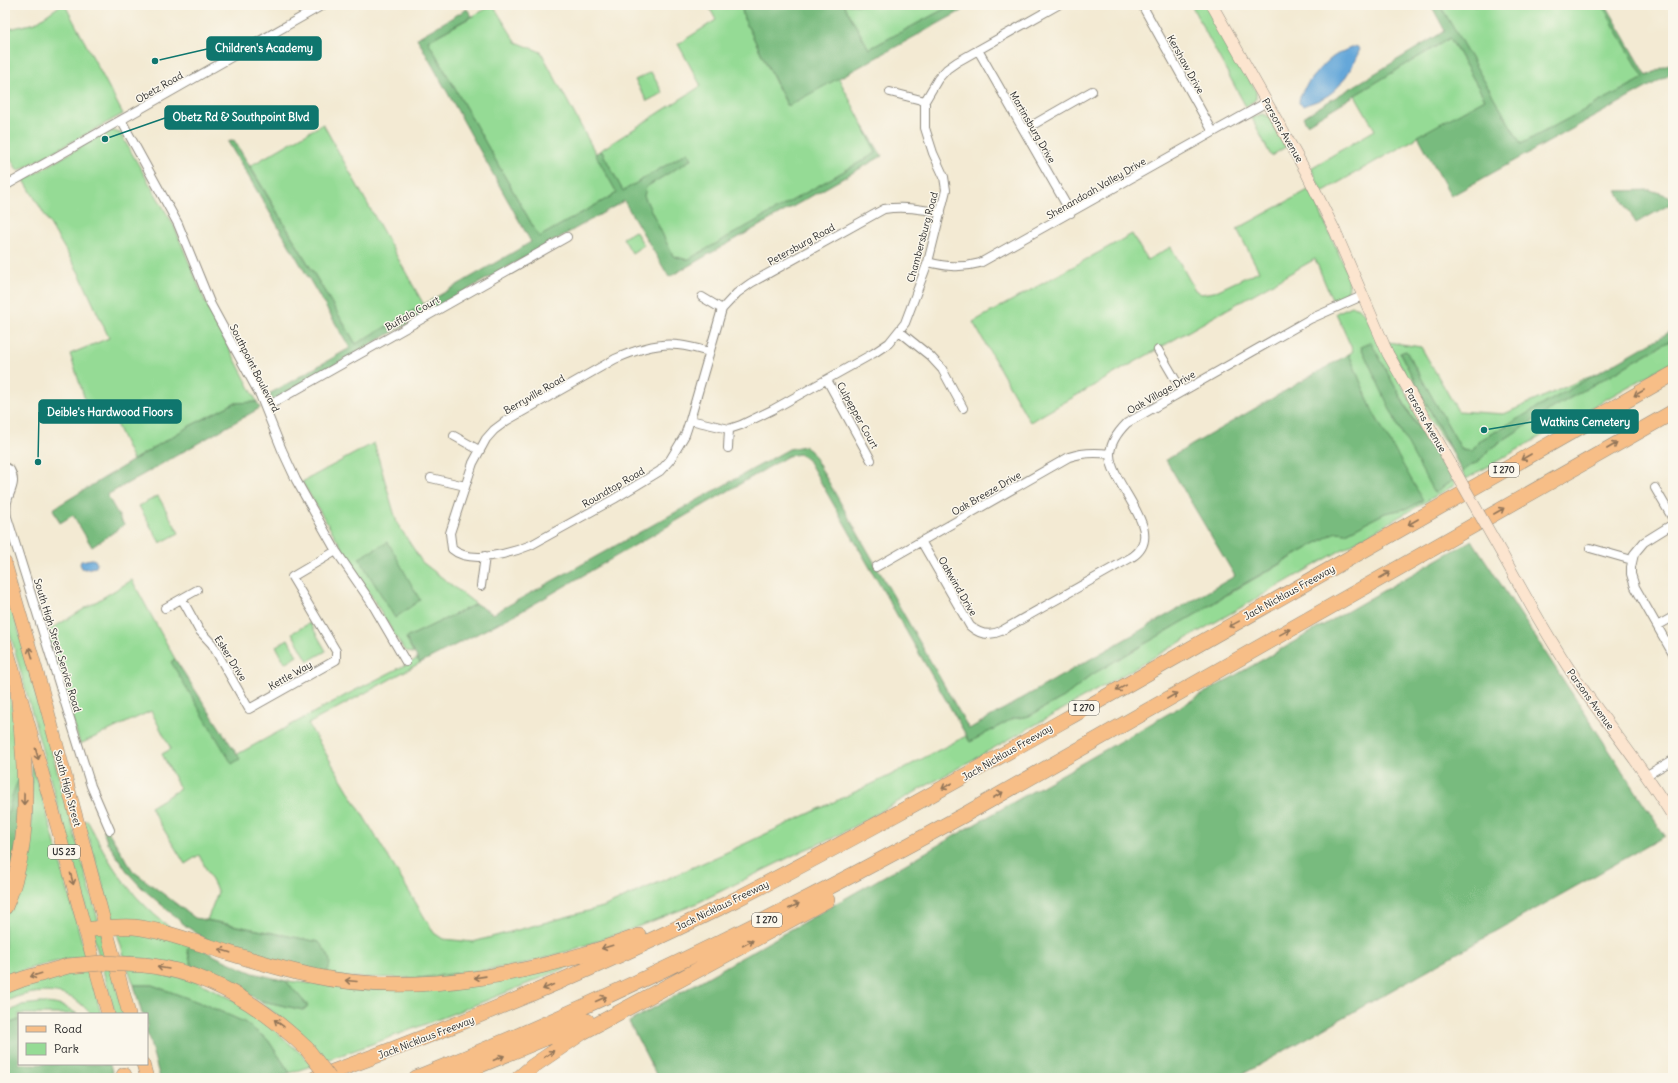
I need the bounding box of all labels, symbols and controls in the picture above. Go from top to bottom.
street label: Kershaw Drive [1164,33,1207,96]
callout: Children's Academy [207,37,321,60]
text: Children's Academy [215,41,313,56]
street label: Obetz Road [133,69,185,106]
street label: Martinsburg Drive [1007,89,1058,165]
street label: Parsons Avenue [1259,96,1306,165]
callout: Obetz Rd & Southpoint Blvd [165,106,318,129]
text: Obetz Rd & Southpoint Blvd [173,110,310,125]
street label: Shenandoah Valley Drive [1044,155,1148,222]
street label: Chambersburg Road [904,190,941,284]
street label: Petersburg Road [765,221,837,268]
street label: Buffalo Court [383,293,442,334]
street label: Southpoint Boulevard [227,322,282,415]
street label: Oak Village Drive [1125,368,1198,417]
street label: Berryville Road [501,372,567,417]
street label: Culpepper Court [834,380,882,451]
street label: Parsons Avenue [1402,386,1449,455]
one-way arrow [1633,390,1645,398]
callout: Deible's Hardwood Floors [39,400,181,423]
text: Deible's Hardwood Floors [47,405,173,419]
callout: Watkins Cemetery [1532,410,1638,433]
text: Watkins Cemetery [1540,415,1630,430]
one-way arrow [1605,442,1617,450]
one-way arrow [1520,454,1532,462]
road number: I 270 [1489,463,1519,477]
street label: Roundtop Road [580,464,647,511]
street label: Oak Breeze Drive [949,468,1023,519]
one-way arrow [1492,506,1504,514]
one-way arrow [1407,518,1419,526]
street label: Oakwind Drive [935,554,980,618]
street label: Jack Nicklaus Freeway [1241,562,1337,623]
one-way arrow [1379,570,1391,578]
street label: South High Street Service Road [31,577,84,714]
one-way arrow [1228,620,1240,628]
one-way arrow [1279,628,1291,636]
street label: Esker Drive [212,633,250,683]
one-way arrow [27,647,34,660]
street label: Kettle Way [266,658,314,693]
street label: Parsons Avenue [1564,666,1617,732]
one-way arrow [1115,684,1127,692]
one-way arrow [1165,692,1177,700]
road number: I 270 [1069,701,1099,715]
street label: Jack Nicklaus Freeway [960,721,1055,784]
one-way arrow [34,747,41,760]
street label: South High Street [51,749,84,828]
one-way arrow [941,783,953,791]
one-way arrow [992,791,1004,799]
one-way arrow [20,792,28,805]
road number: US 23 [48,845,80,859]
one-way arrow [69,873,76,886]
street label: Jack Nicklaus Freeway [673,877,771,934]
one-way arrow [788,902,800,910]
road number: I 270 [752,913,782,927]
one-way arrow [742,939,754,946]
one-way arrow [601,944,614,951]
one-way arrow [218,947,231,954]
one-way arrow [157,964,170,972]
one-way arrow [30,972,43,979]
one-way arrow [474,973,487,981]
one-way arrow [345,978,358,985]
one-way arrow [542,984,554,991]
one-way arrow [595,995,607,1002]
legend [18,1013,148,1065]
street label: Jack Nicklaus Freeway [376,1013,476,1062]
one-way arrow [274,1019,285,1027]
text: Road [54,1021,82,1036]
text: Park [54,1041,79,1056]
one-way arrow [544,1050,555,1058]
one-way arrow [492,1054,504,1062]

